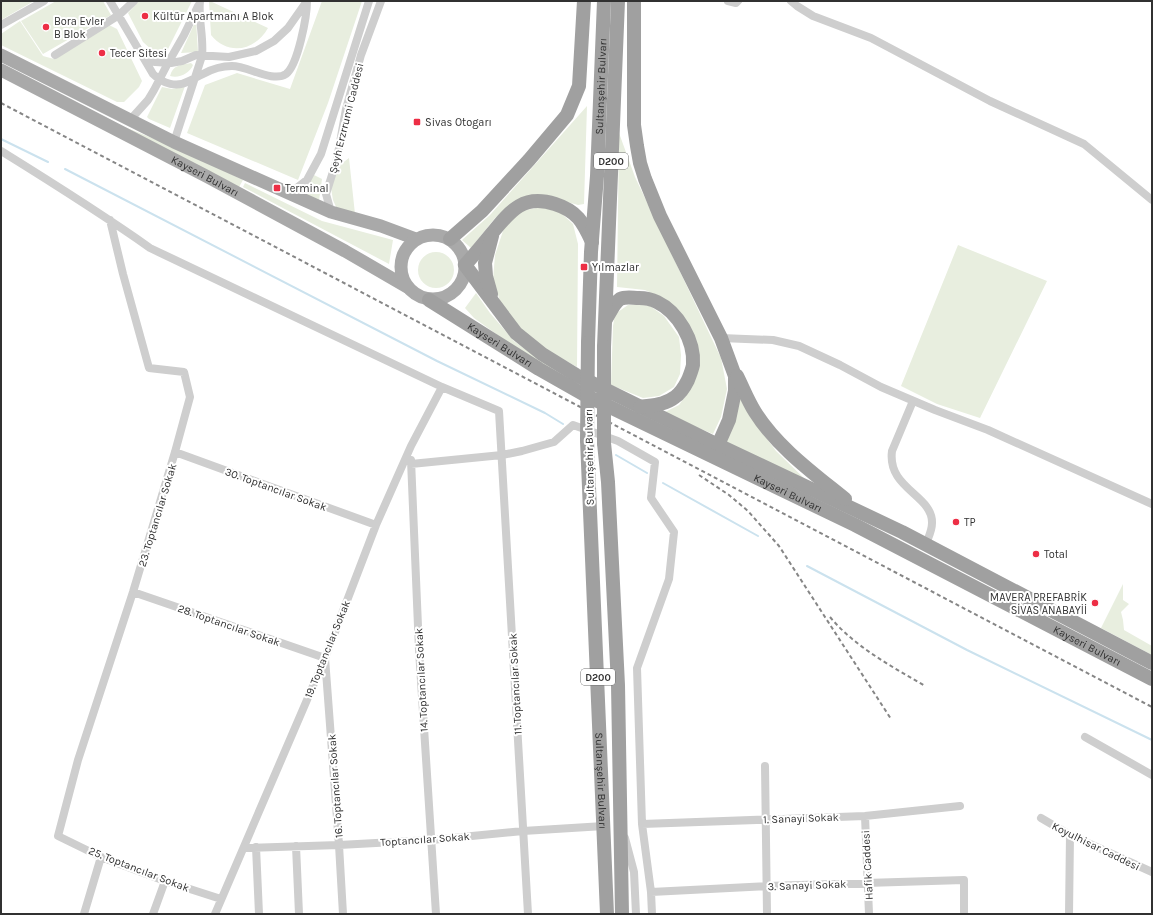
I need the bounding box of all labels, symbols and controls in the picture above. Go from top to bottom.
place label: Kültür Apartmanı A Blok [153,10,274,23]
marker: Kültür Apartmanı A Blok [140,11,150,21]
place label: Bora Evler B Blok [54,15,104,41]
marker: Bora Evler B Blok [41,22,51,32]
street label: Sultanşehir Bulvarı [593,38,610,135]
place label: Tecer Sitesi [110,47,167,60]
marker: Tecer Sitesi [97,48,107,58]
street label: Şeyh Erzrrumi Caddesi [326,62,367,175]
place label: Sivas Otogarı [425,116,492,129]
marker: Sivas Otogarı [412,117,422,127]
street label: Kayseri Bulvarı [169,153,241,200]
road number: D200 [594,153,628,169]
place label: Terminal [285,182,329,195]
marker: Terminal [272,183,282,193]
place label: Yılmazlar [592,261,639,274]
marker: Yılmazlar [579,262,589,272]
street label: Kayseri Bulvarı [465,320,535,370]
street label: Sultanşehir Bulvarı [582,409,597,505]
street label: 23. Toptancılar Sokak [136,462,179,568]
street label: 30. Toptancılar Sokak [223,465,328,514]
street label: Kayseri Bulvarı [751,471,824,515]
place label: TP [964,516,976,529]
marker: TP [951,517,961,527]
place label: Total [1044,548,1068,561]
marker: Total [1031,549,1041,559]
place label: MAVERA PREFABRİK SİVAS ANABAYİİ [990,590,1087,617]
street label: 19. Toptancılar Sokak [302,598,353,700]
marker: MAVERA PREFABRİK SİVAS ANABAYİİ [1090,598,1100,608]
street label: 28. Toptancılar Sokak [176,602,282,649]
street label: Kayseri Bulvarı [1051,623,1123,669]
street label: 14. Toptancılar Sokak [412,628,431,732]
street label: 11. Toptancılar Sokak [506,633,525,735]
road number: D200 [581,669,615,685]
street label: Sultanşehir Bulvarı [592,732,609,829]
street label: 16. Toptancılar Sokak [325,734,346,838]
street label: 1. Sanayi Sokak [763,811,839,826]
street label: Koyulhisar Caddesi [1050,819,1142,873]
street label: Toptancılar Sokak [380,830,470,849]
street label: Hafik Caddesi [859,830,876,900]
street label: 25. Toptancılar Sokak [87,844,191,895]
street label: 3. Sanayi Sokak [768,878,847,893]

